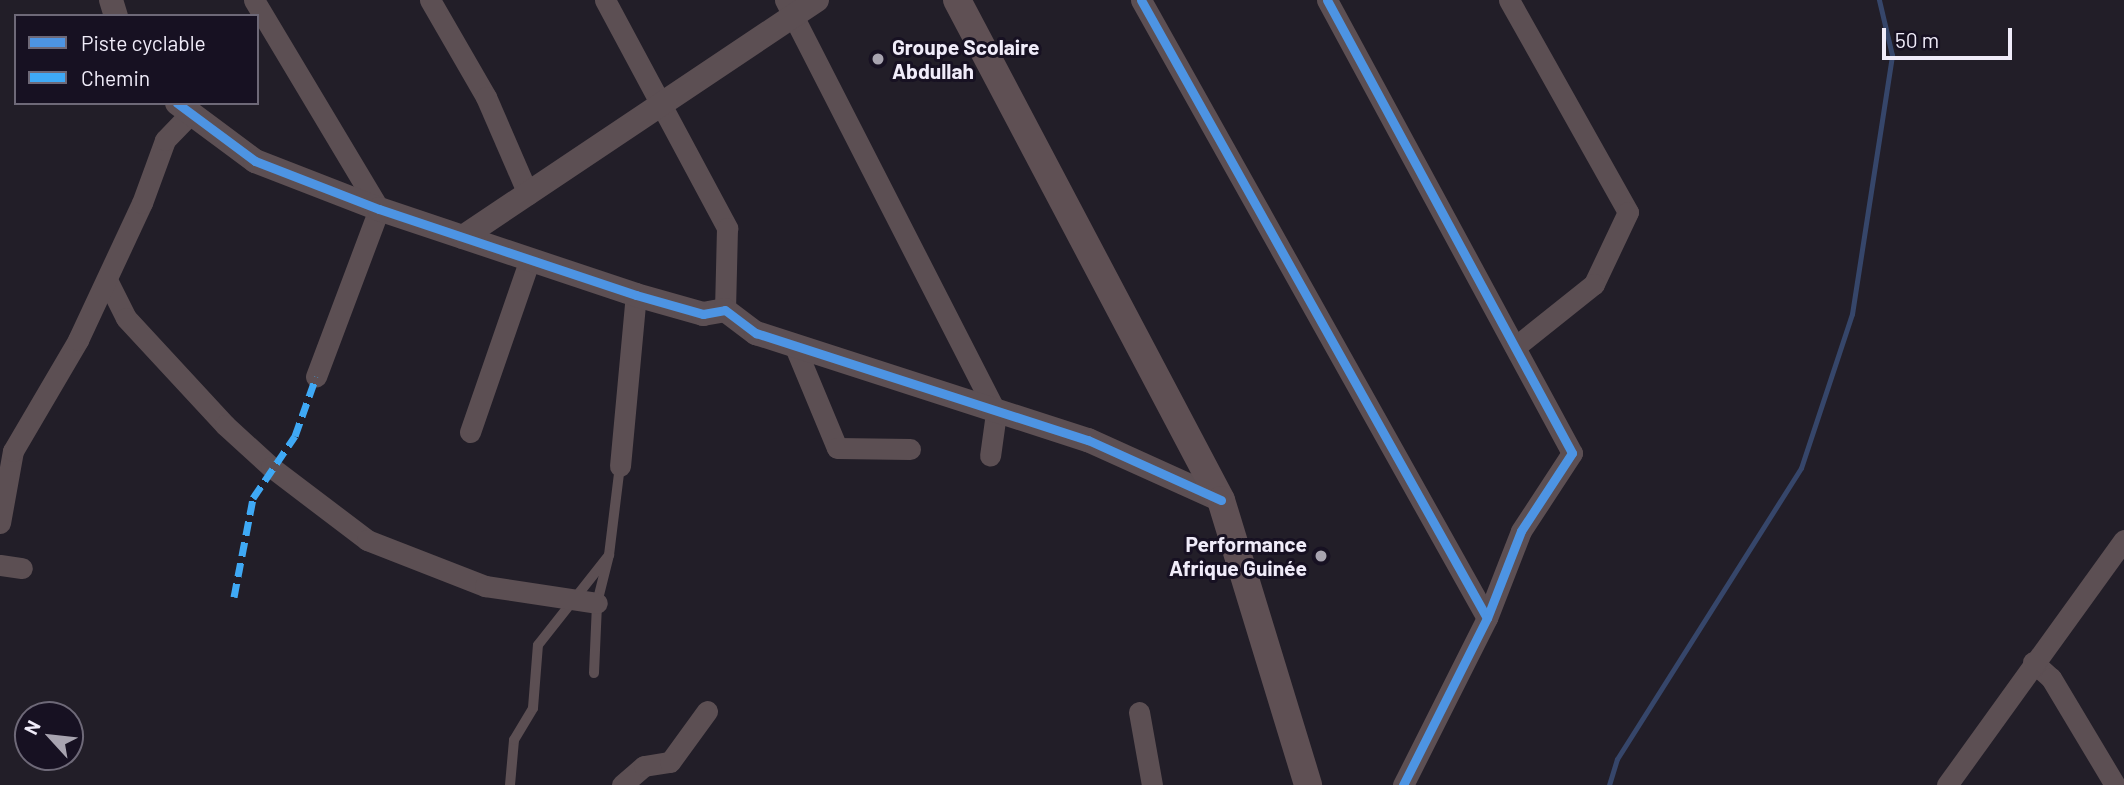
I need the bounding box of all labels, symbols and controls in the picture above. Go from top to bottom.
legend [14,14,259,105]
scale bar [1886,14,2016,58]
text: 50 m [1895,27,1939,52]
text: Piste cyclable [81,30,206,55]
place label: Groupe Scolaire Abdullah [892,34,1039,84]
marker: Groupe Scolaire Abdullah [870,51,886,67]
text: Chemin [81,65,150,90]
place label: Performance Afrique Guinée [1169,531,1307,581]
marker: Performance Afrique Guinée [1313,548,1329,564]
north arrow [14,701,84,771]
text: N [19,716,45,738]

